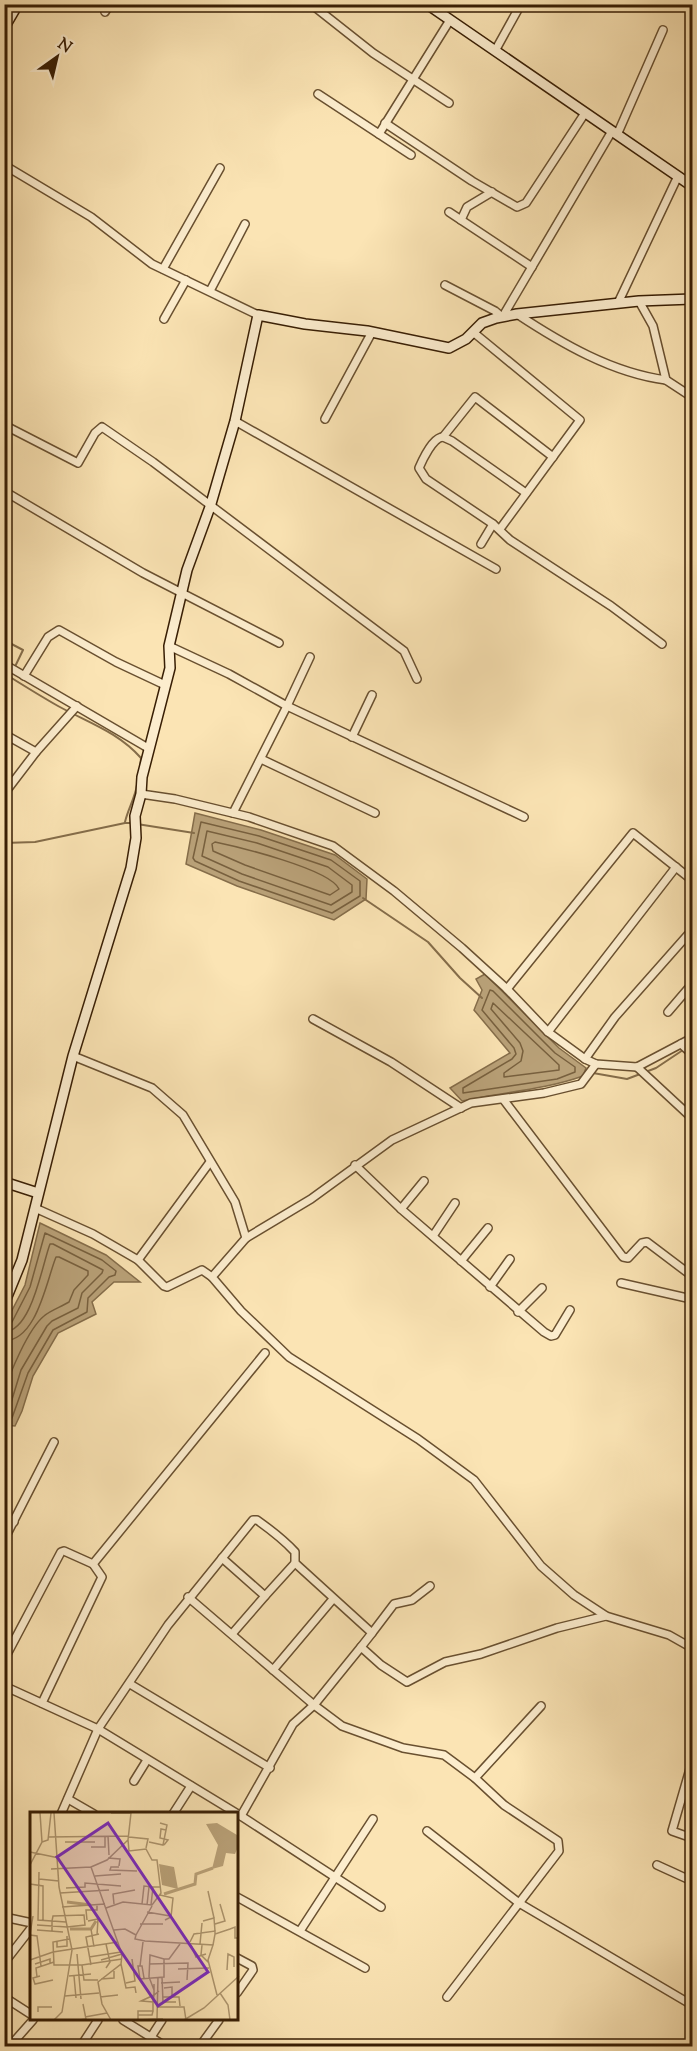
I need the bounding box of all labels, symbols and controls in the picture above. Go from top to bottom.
north arrow [27,27,87,87]
text: N [52,34,76,60]
inset map [30,1812,238,2021]

